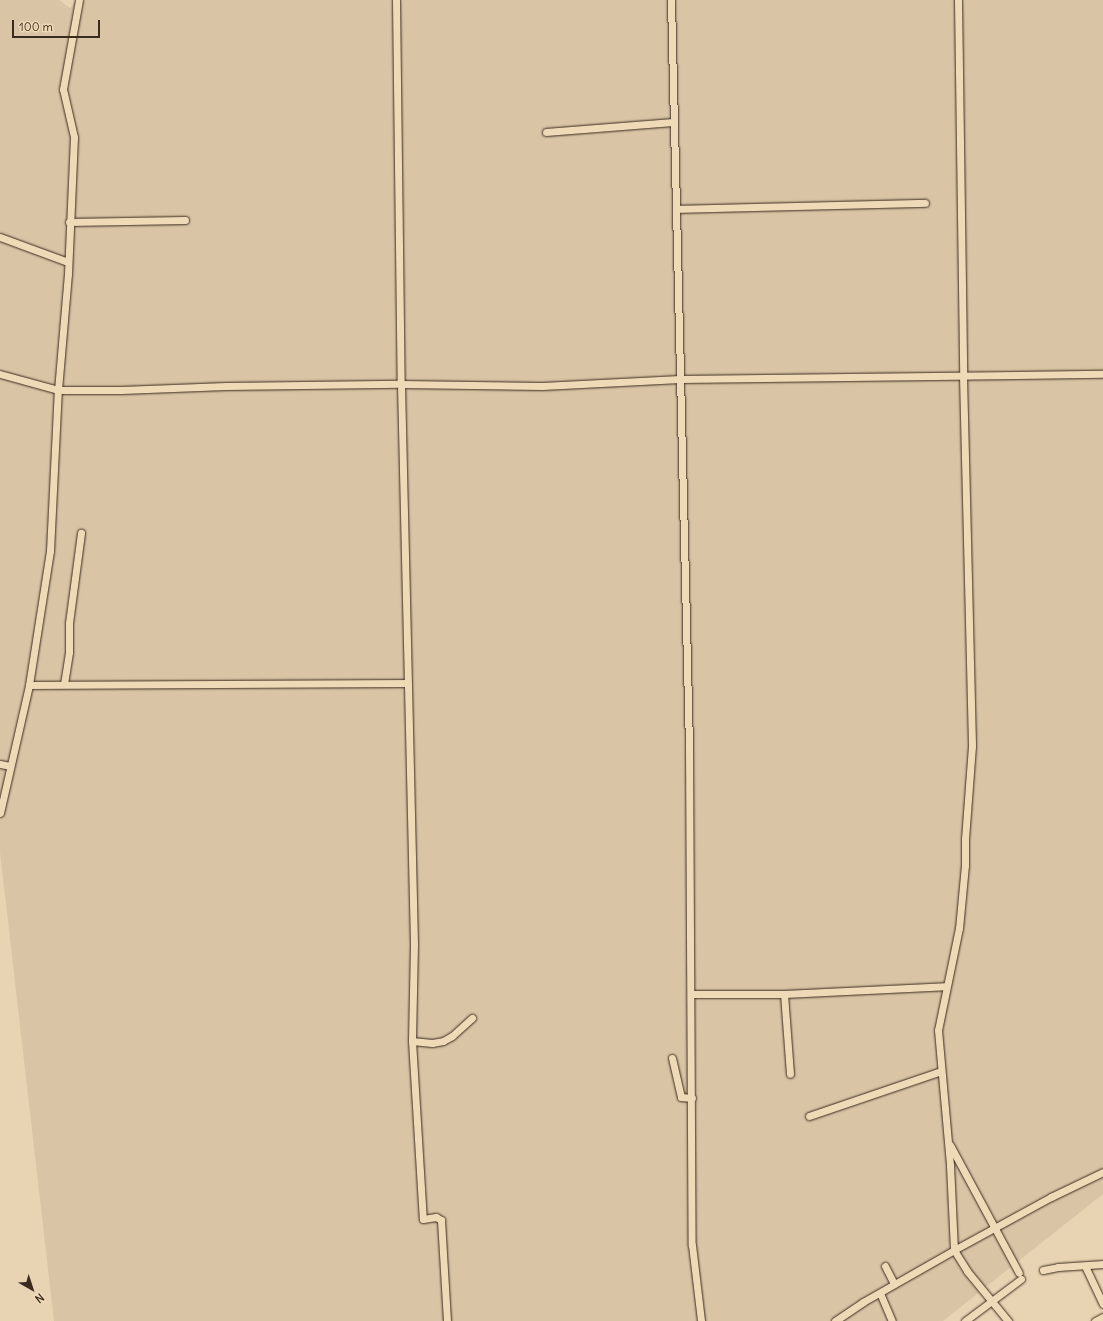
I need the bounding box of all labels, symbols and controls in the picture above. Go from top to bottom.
scale bar [14,12,102,38]
text: 100 m [19,19,53,34]
north arrow [12,1269,52,1309]
text: N [32,1290,47,1306]

